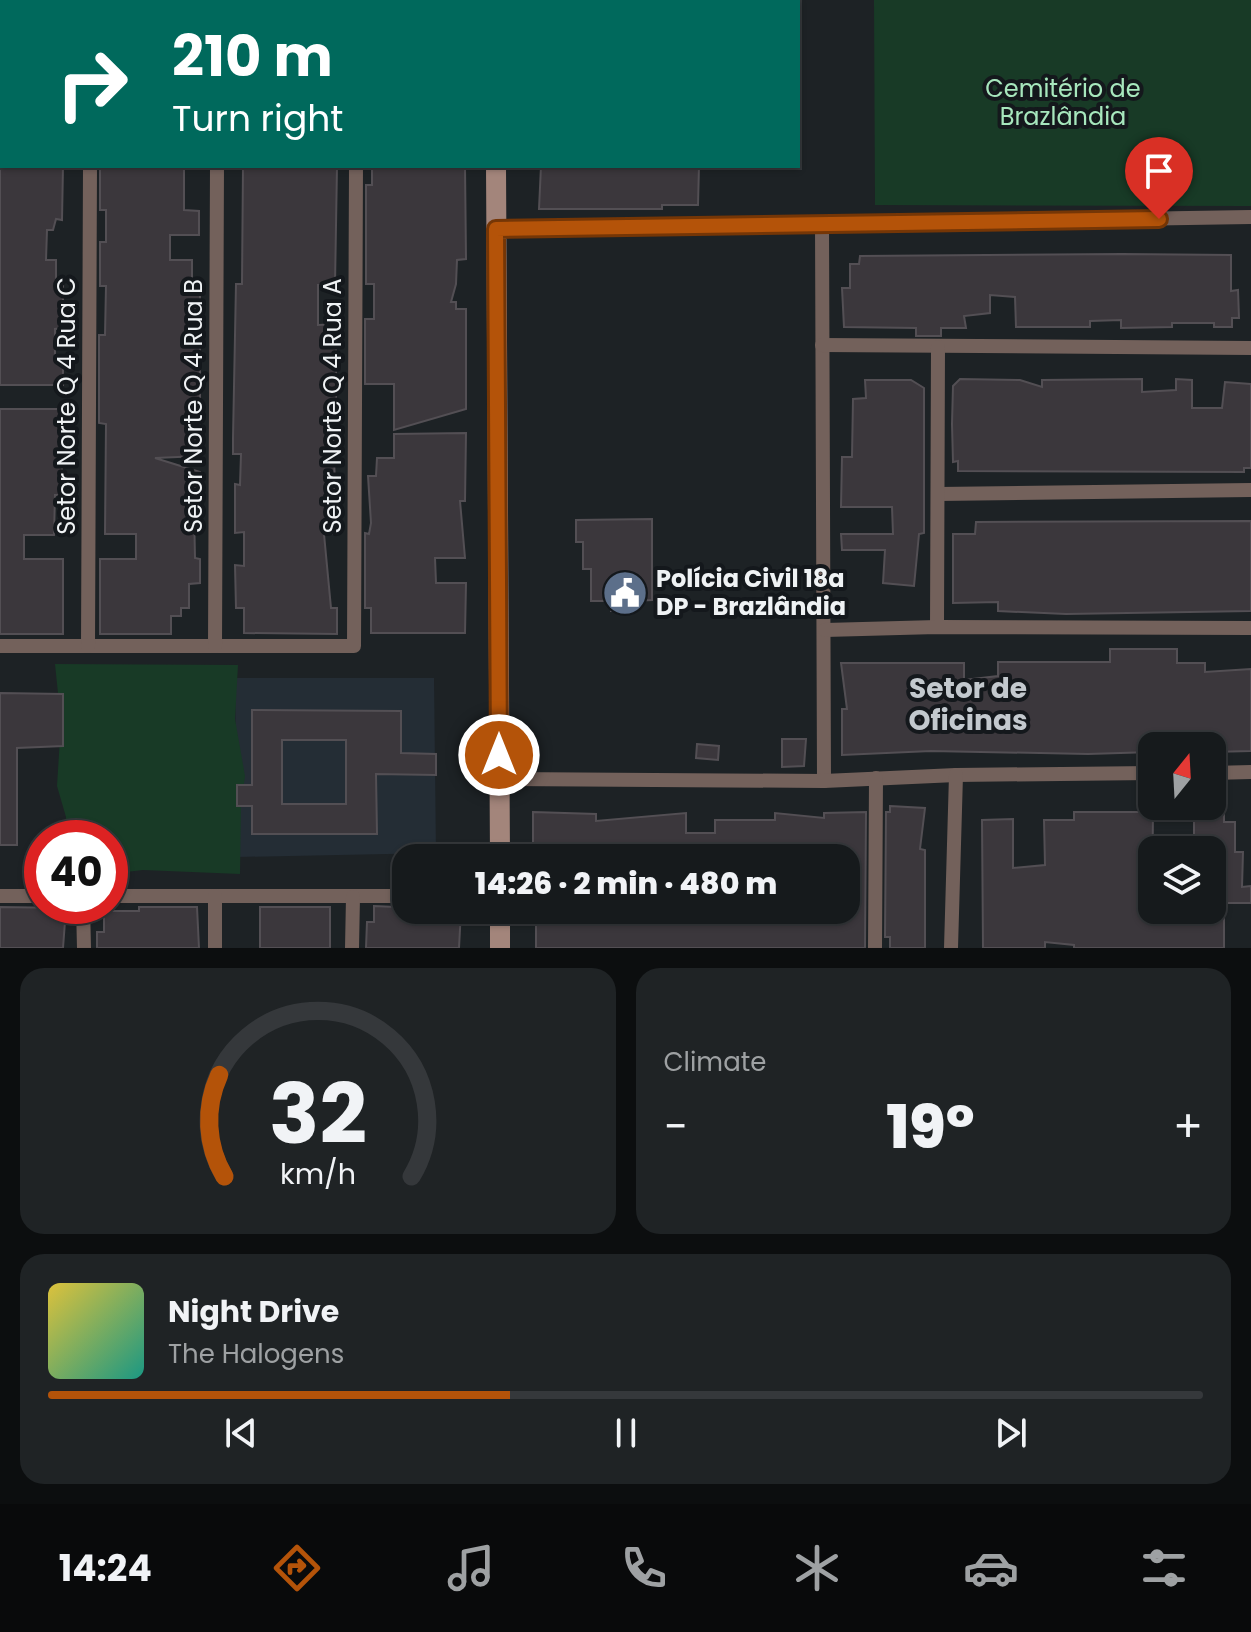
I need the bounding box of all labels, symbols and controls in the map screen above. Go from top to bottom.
text: 210 m [172,17,333,96]
icon: right [40,32,144,136]
park label: Cemitério de Brazlândia [985,72,1141,133]
text: Turn right [172,93,343,144]
pin [1125,137,1193,219]
icon: arrive [1137,149,1181,193]
street label: Setor Norte Q 4 Rua C [50,277,83,535]
street label: Setor Norte Q 4 Rua A [316,278,349,534]
street label: Setor Norte Q 4 Rua B [177,279,210,533]
place label: Polícia Civil 18a DP - Brazlândia [656,562,846,623]
public building icon: Polícia Civil 18a DP - Brazlândia [601,569,649,617]
district label: Setor de Oficinas [908,669,1028,740]
position arrow [457,713,541,797]
north arrow [1138,732,1226,820]
map controls [1138,732,1226,924]
speed limit sign: 40 [24,820,128,924]
button: layers [1138,836,1226,924]
text: 14:26 · 2 min · 480 m [475,862,777,905]
text: Climate [664,1044,766,1080]
text: 32 [269,1056,367,1172]
text: 19° [886,1085,975,1169]
text: − [664,1096,688,1157]
text: + [1173,1096,1203,1157]
text: km/h [280,1154,356,1194]
text: Night Drive [168,1290,339,1333]
text: The Halogens [168,1336,344,1372]
icon: previous [219,1411,263,1455]
icon: pause [604,1411,648,1455]
icon: next [989,1411,1033,1455]
icon: directions [269,1540,325,1596]
icon: music [443,1540,499,1596]
icon: phone [616,1540,672,1596]
icon: climate [789,1540,845,1596]
icon: car [963,1540,1019,1596]
icon: filters [1136,1540,1192,1596]
text: 14:24 [59,1543,152,1594]

